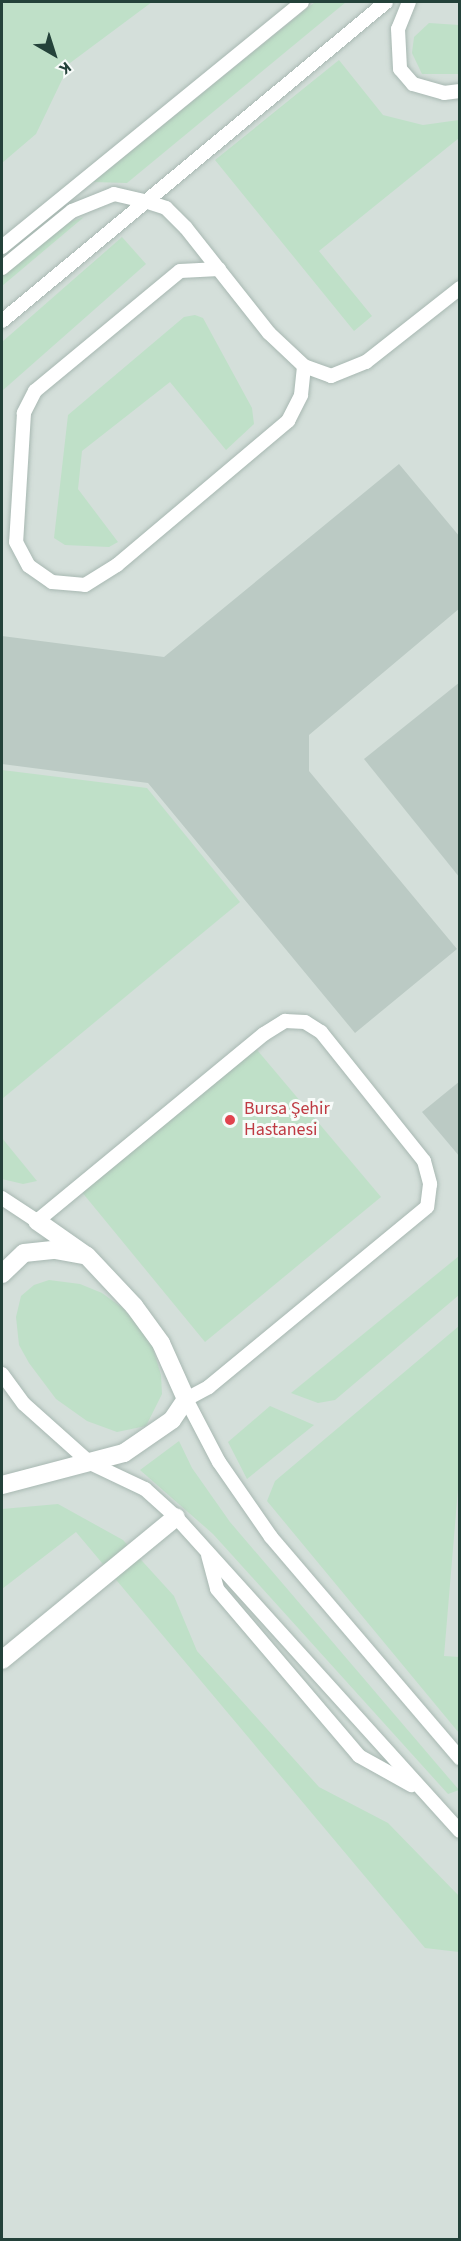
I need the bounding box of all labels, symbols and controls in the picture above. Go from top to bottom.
north arrow [24,24,84,84]
text: K [55,56,76,80]
place label: Bursa Şehir Hastanesi [244,1099,330,1142]
marker: Bursa Şehir Hastanesi [221,1111,239,1129]

